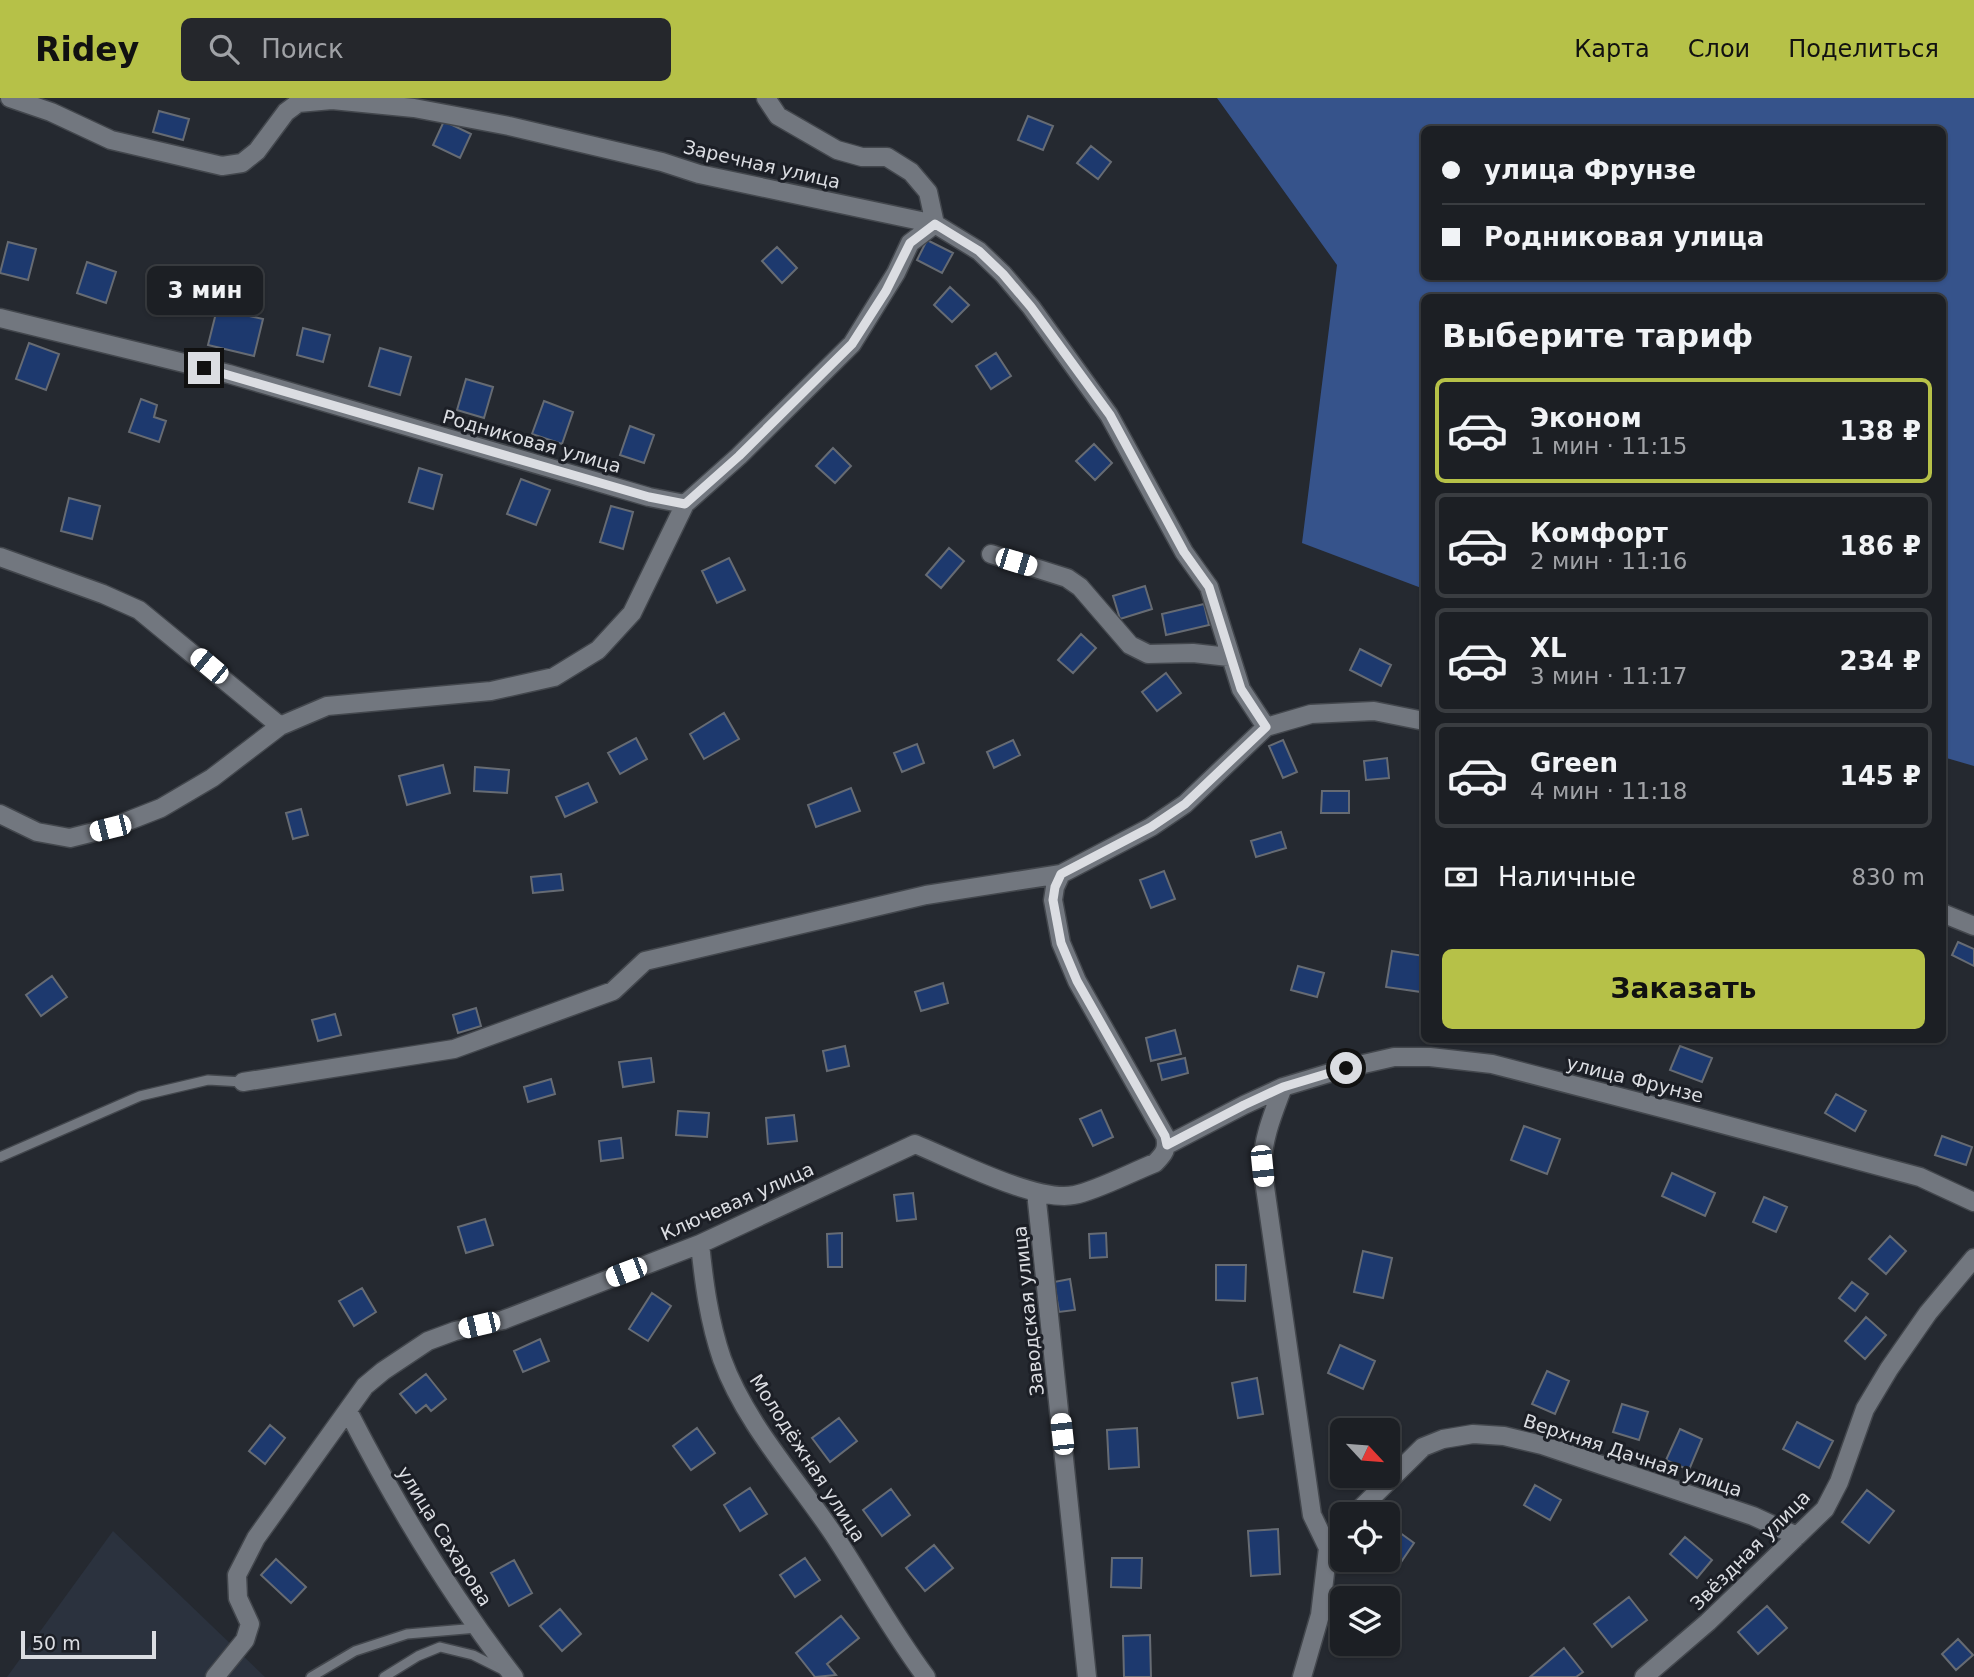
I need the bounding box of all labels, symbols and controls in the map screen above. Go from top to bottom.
search box [181,18,671,81]
text: Ridey [35,30,139,69]
icon: search [205,30,243,68]
text: Поиск [261,34,344,64]
text: Карта [1574,35,1650,63]
text: Слои [1688,35,1750,63]
text: Поделиться [1788,35,1939,63]
street label: Заречная улица [681,135,843,193]
text: улица Фрунзе [1484,155,1696,185]
text: Родниковая улица [1484,222,1764,252]
callout: 3 мин [146,266,262,316]
text: 3 мин [168,277,242,303]
text: Выберите тариф [1442,317,1753,355]
route end [188,352,220,384]
icon: car [1446,399,1509,462]
text: Эконом [1530,403,1642,433]
street label: Родниковая улица [440,405,624,477]
text: 138 ₽ [1840,416,1921,446]
text: 1 мин · 11:15 [1530,433,1688,459]
icon: car [1446,514,1509,577]
text: Комфорт [1530,518,1668,548]
text: 186 ₽ [1840,531,1921,561]
car [993,546,1040,578]
text: 2 мин · 11:16 [1530,548,1688,574]
icon: car [1446,629,1509,692]
text: XL [1530,633,1567,663]
car [187,644,232,688]
text: 234 ₽ [1840,646,1921,676]
text: 3 мин · 11:17 [1530,663,1688,689]
icon: car [1446,744,1509,807]
text: Green [1530,748,1618,778]
text: 145 ₽ [1840,761,1921,791]
text: 4 мин · 11:18 [1530,778,1688,804]
car [88,813,133,843]
icon: cash [1442,858,1480,896]
text: Наличные [1498,862,1636,892]
text: 830 m [1851,864,1925,890]
button: Заказать [1442,949,1925,1029]
street label: улица Фрунзе [1564,1051,1706,1107]
route start [1330,1052,1362,1084]
car [1250,1144,1275,1188]
street label: Ключевая улица [657,1157,817,1245]
street label: Заводская улица [1008,1225,1048,1397]
car [603,1255,650,1289]
car [457,1310,502,1340]
street label: Молодёжная улица [746,1370,870,1546]
street label: Верхняя Дачная улица [1521,1409,1745,1501]
car [1050,1412,1075,1456]
north arrow [1330,1418,1400,1488]
map controls [1330,1418,1400,1656]
street label: улица Сахарова [393,1462,497,1610]
street label: Звёздная улица [1686,1486,1814,1614]
button: locate [1330,1502,1400,1572]
button: layers [1330,1586,1400,1656]
scale bar [21,1628,156,1660]
text: 50 m [32,1632,81,1654]

